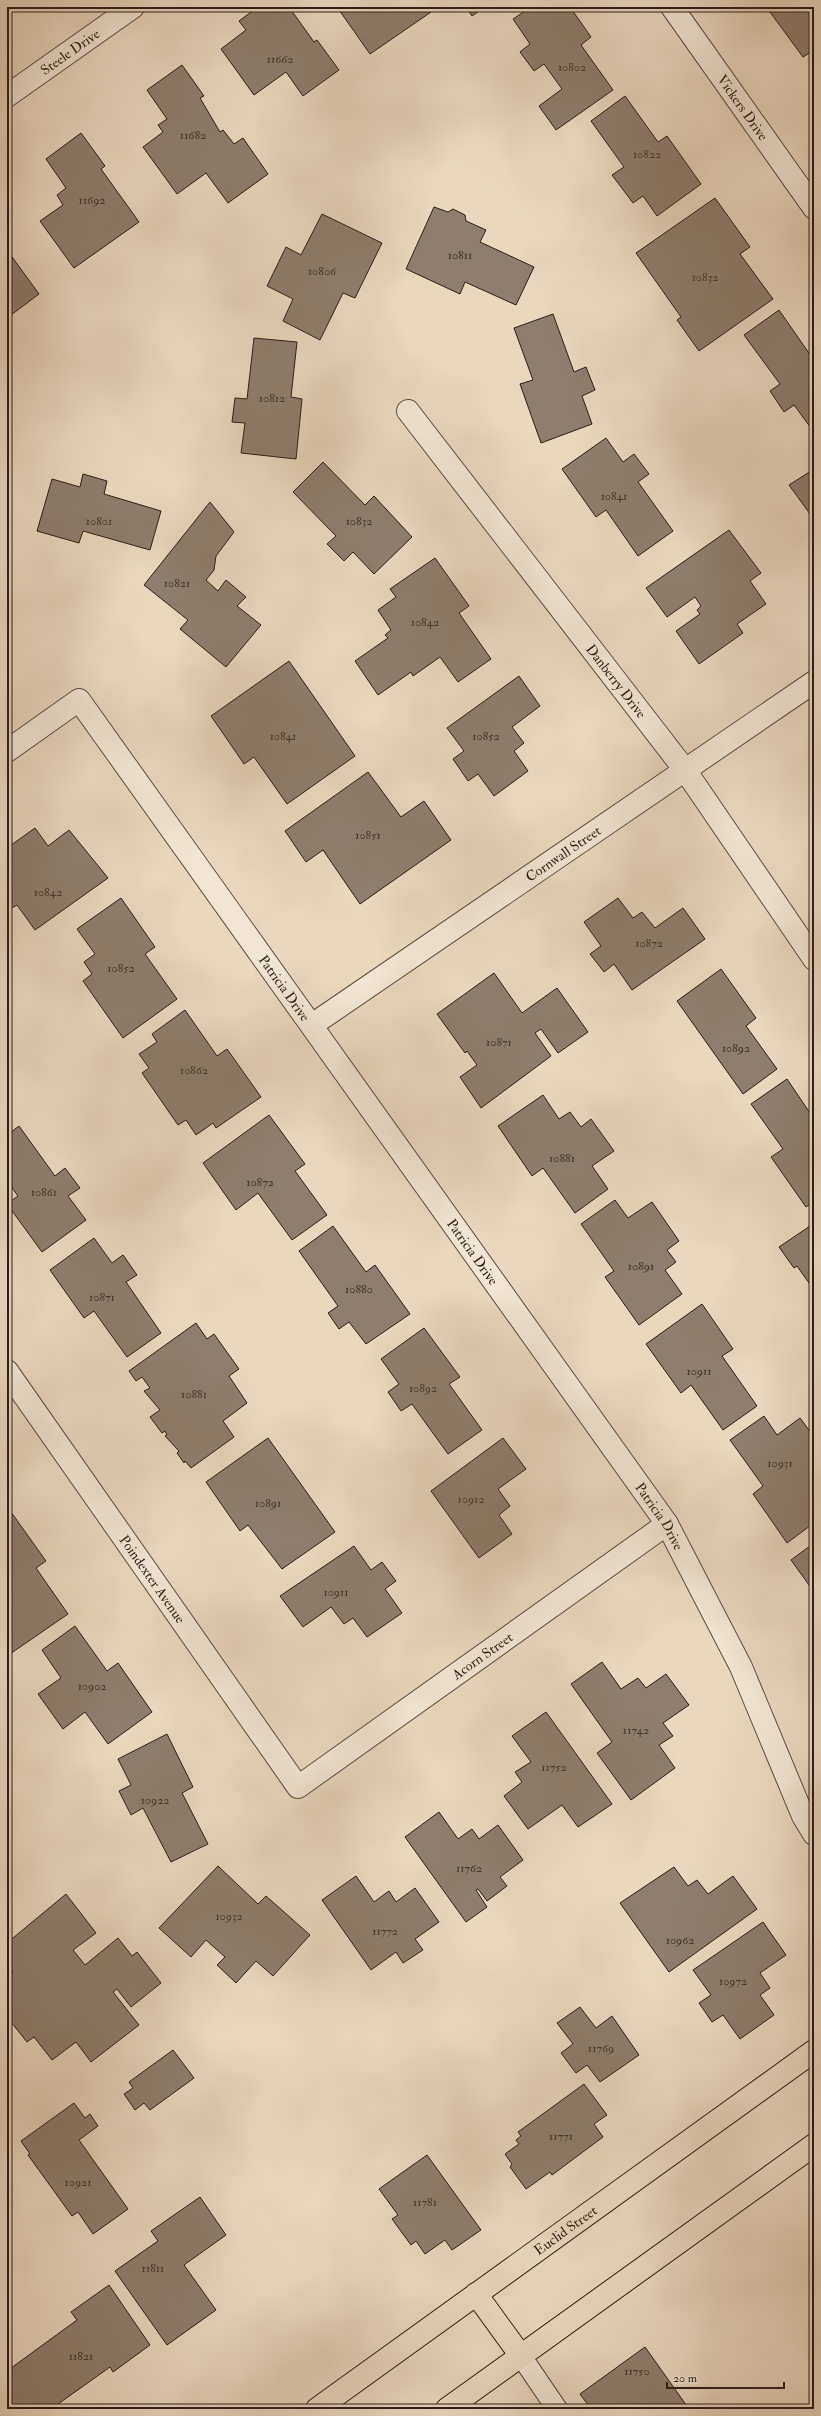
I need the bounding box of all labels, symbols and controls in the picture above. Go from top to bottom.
street label: Steele Drive [37,25,103,79]
house number: 11662 [267,52,293,67]
house number: 10802 [558,60,586,75]
street label: Vickers Drive [714,72,772,144]
house number: 11682 [180,128,206,143]
house number: 10822 [633,147,661,162]
house number: 11692 [79,193,105,208]
house number: 10811 [448,248,472,263]
house number: 10806 [308,264,337,279]
house number: 10832 [692,270,718,285]
house number: 10812 [259,391,285,406]
house number: 10841 [601,489,627,504]
house number: 10801 [86,514,112,529]
house number: 10832 [346,514,372,529]
house number: 10821 [164,576,190,591]
house number: 10842 [411,615,439,630]
street label: Danberry Drive [582,641,650,722]
house number: 10841 [270,729,296,744]
house number: 10852 [472,729,500,744]
street label: Cornwall Street [522,822,605,886]
house number: 10851 [355,828,381,843]
house number: 10842 [34,885,62,900]
house number: 10872 [635,936,663,951]
street label: Patricia Drive [255,952,314,1025]
house number: 10852 [107,961,135,976]
house number: 10871 [486,1035,512,1050]
house number: 10892 [722,1041,750,1056]
house number: 10862 [180,1063,208,1078]
house number: 10881 [549,1151,575,1166]
house number: 10872 [246,1175,274,1190]
house number: 10861 [31,1185,57,1200]
street label: Patricia Drive [443,1216,502,1288]
house number: 10891 [628,1259,654,1274]
house number: 10880 [345,1282,373,1297]
house number: 10871 [89,1290,115,1305]
house number: 10911 [686,1364,712,1379]
house number: 10892 [409,1381,437,1396]
house number: 10881 [181,1387,207,1402]
house number: 10931 [767,1456,793,1471]
street label: Patricia Drive [631,1479,687,1553]
house number: 10912 [458,1492,484,1507]
house number: 10891 [255,1496,281,1511]
street label: Poindexter Avenue [116,1532,189,1627]
house number: 10911 [323,1585,349,1600]
street label: Acorn Street [448,1628,517,1684]
house number: 10902 [78,1679,106,1694]
house number: 11742 [623,1723,649,1738]
house number: 11752 [541,1760,567,1775]
house number: 10922 [141,1793,169,1808]
house number: 11762 [456,1861,482,1876]
house number: 10932 [215,1909,243,1924]
house number: 11772 [372,1924,398,1939]
house number: 10962 [666,1933,694,1948]
house number: 10972 [719,1974,747,1989]
house number: 11769 [588,2041,614,2056]
house number: 11771 [549,2129,573,2144]
house number: 10921 [65,2175,91,2190]
house number: 11781 [413,2195,437,2210]
street label: Euclid Street [531,2202,601,2259]
house number: 11811 [142,2261,164,2276]
house number: 11821 [69,2349,93,2364]
house number: 11750 [624,2364,650,2379]
scale bar [667,2364,784,2390]
text: 20 m [673,2371,698,2386]

